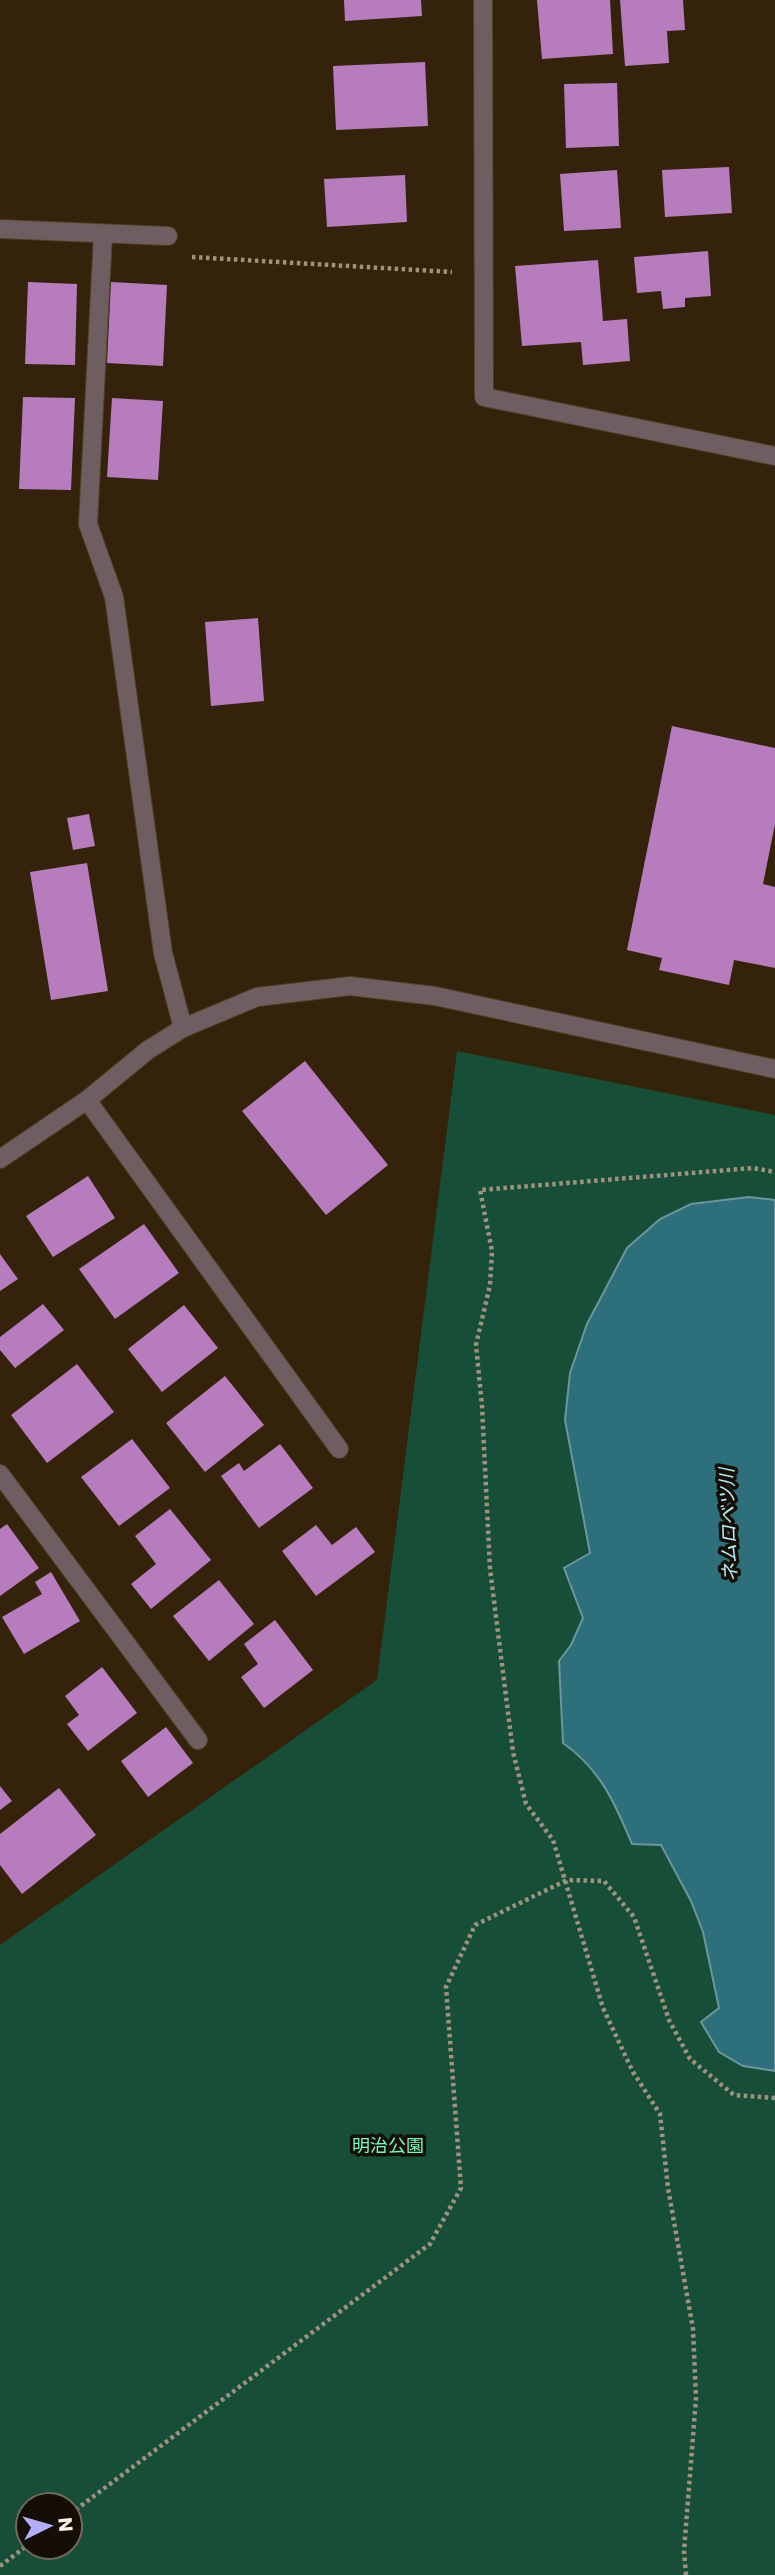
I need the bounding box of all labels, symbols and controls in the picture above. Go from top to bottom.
water label: ネムロベツ川 [713,1466,744,1582]
park label: 明治公園 [352,2133,424,2158]
north arrow [14,2491,84,2561]
text: N [51,2516,80,2533]

